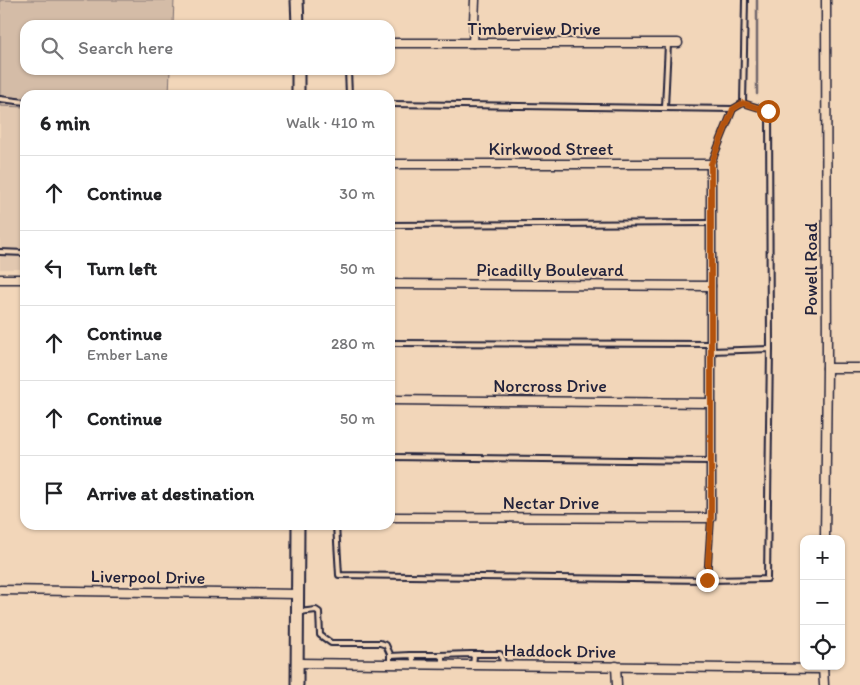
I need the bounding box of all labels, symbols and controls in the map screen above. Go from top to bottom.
street label: Timberview Drive [467,18,601,40]
search box [20,20,395,75]
icon: search [38,34,66,62]
text: Search here [78,36,173,59]
route start [757,100,780,123]
text: 6 min [40,110,90,135]
text: Walk · 410 m [286,113,375,132]
street label: Kirkwood Street [489,138,614,160]
icon: ahead [40,179,68,207]
text: Continue [87,182,162,205]
text: 30 m [339,184,375,203]
street label: Powell Road [800,222,822,316]
icon: left [40,254,68,282]
text: Turn left [87,257,157,280]
text: 50 m [340,259,375,278]
street label: Picadilly Boulevard [476,259,624,281]
text: Continue [87,322,162,345]
icon: ahead [40,329,68,357]
text: 280 m [331,334,375,353]
text: Ember Lane [87,345,168,364]
street label: Norcross Drive [493,375,607,397]
icon: ahead [40,404,68,432]
text: Continue [87,407,162,430]
text: 50 m [340,409,375,428]
icon: arrive [40,479,68,507]
text: Arrive at destination [87,482,254,505]
street label: Nectar Drive [503,492,599,514]
map controls [800,535,845,670]
button: + [800,535,845,580]
street label: Liverpool Drive [90,565,206,589]
route end [696,569,719,592]
button: − [800,580,845,625]
button: locate [800,625,845,670]
street label: Haddock Drive [504,639,616,663]

